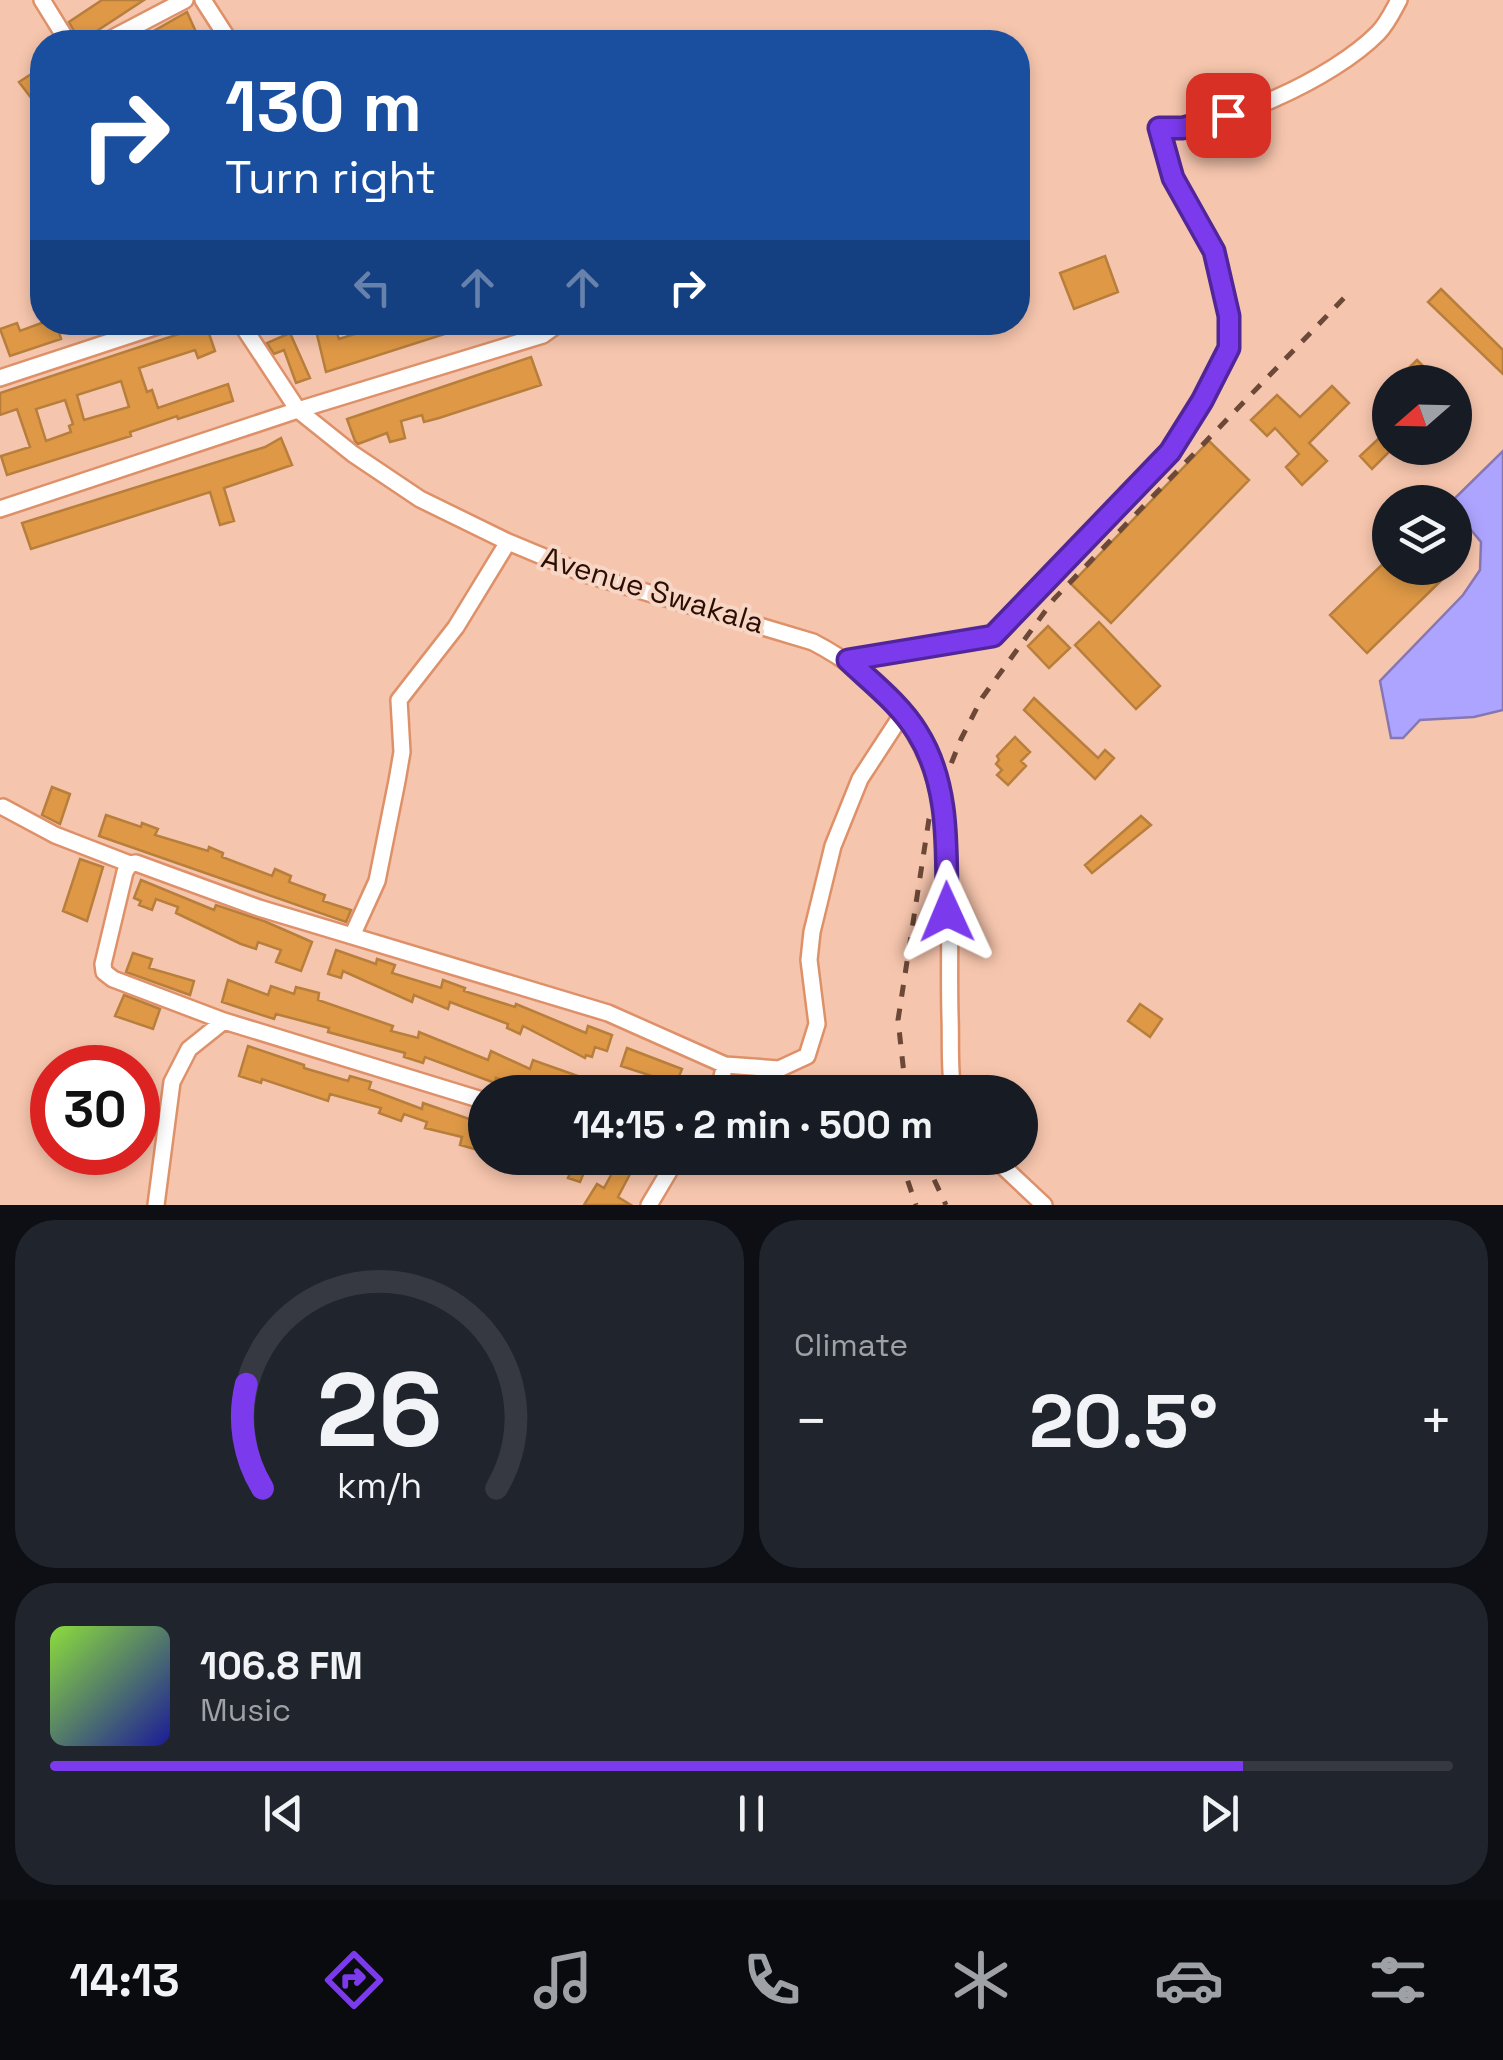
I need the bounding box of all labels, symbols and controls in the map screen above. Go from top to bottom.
text: 130 m [225,62,422,151]
icon: right [60,70,190,200]
pin [1186,73,1271,158]
icon: arrive [1201,88,1256,143]
text: Turn right [225,149,436,206]
icon: left [345,260,400,315]
icon: ahead [450,260,505,315]
icon: ahead [555,260,610,315]
icon: right [660,260,715,315]
north arrow [1372,365,1472,465]
map controls [1372,365,1472,585]
button: layers [1372,485,1472,585]
street label: Avenue Swakala [537,538,769,642]
position arrow [895,860,999,964]
speed limit sign: 30 [30,1045,160,1175]
text: 14:15 · 2 min · 500 m [573,1101,933,1149]
text: Climate [794,1325,908,1365]
text: 26 [316,1344,443,1476]
text: 20.5° [1029,1373,1218,1469]
text: − [794,1386,828,1456]
text: + [1419,1386,1453,1456]
text: km/h [337,1463,422,1508]
text: 106.8 FM [200,1642,363,1690]
text: Music [200,1690,291,1730]
icon: previous [256,1786,311,1841]
icon: pause [724,1786,779,1841]
icon: next [1192,1786,1247,1841]
icon: directions [319,1945,389,2015]
icon: music [528,1945,598,2015]
icon: phone [737,1945,807,2015]
icon: climate [946,1945,1016,2015]
icon: car [1154,1945,1224,2015]
icon: filters [1363,1945,1433,2015]
text: 14:13 [69,1952,180,2009]

